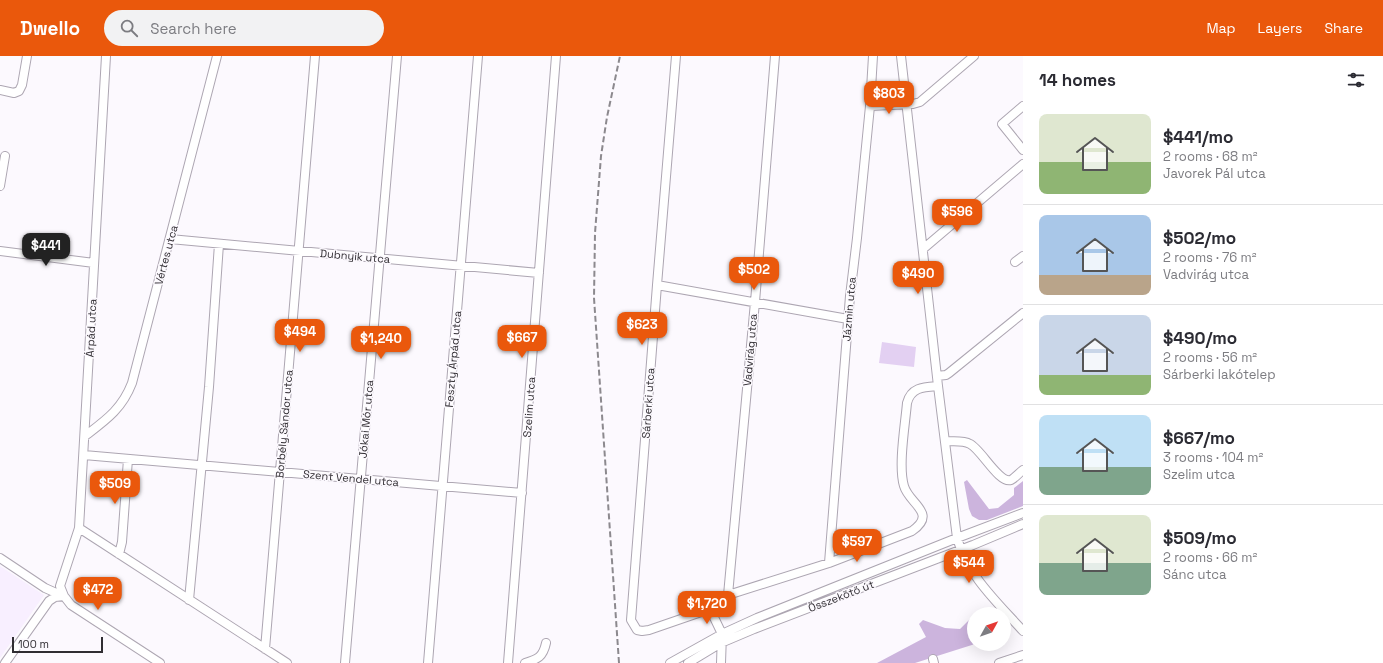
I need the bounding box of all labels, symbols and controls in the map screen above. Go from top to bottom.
search box [104,10,384,46]
text: Dwello [20,16,80,41]
icon: search [118,17,140,39]
text: Search here [150,19,237,38]
text: Map [1206,19,1236,37]
text: Layers [1258,19,1302,37]
text: Share [1324,19,1363,37]
text: 14 homes [1039,69,1116,91]
icon: filters [1345,69,1367,91]
pin: $803 [865,81,913,115]
text: $803 [873,85,905,102]
text: $441/mo [1163,126,1233,148]
icon: home [1071,130,1119,178]
text: 2 rooms · 68 m² [1163,148,1257,165]
text: Javorek Pál utca [1163,165,1266,182]
pin: $596 [933,199,981,233]
text: $596 [941,203,973,220]
street label: Vértes utca [151,223,181,287]
text: $502/mo [1163,227,1236,249]
icon: home [1071,231,1119,279]
pin: $441 [22,233,70,267]
text: $441 [31,237,61,254]
street label: Dubnyik utca [319,246,391,266]
text: 2 rooms · 76 m² [1163,249,1257,266]
pin: $502 [730,257,778,291]
text: $502 [738,261,770,278]
pin: $490 [894,261,942,295]
text: $490 [902,265,934,282]
text: Vadvirág utca [1163,266,1249,283]
street label: Jázmin utca [839,276,859,342]
street label: Árpád utca [82,298,100,358]
street label: Feszty Árpád utca [442,309,464,408]
pin: $623 [618,312,666,346]
street label: Vadvirág utca [740,312,760,387]
text: $623 [626,316,658,333]
pin: $494 [276,319,324,353]
text: $494 [284,323,316,340]
pin: $667 [498,325,546,359]
pin: $1,240 [348,326,414,360]
text: $490/mo [1163,327,1237,349]
text: $667 [507,329,537,346]
text: $1,240 [360,330,402,347]
icon: home [1071,331,1119,379]
text: 2 rooms · 56 m² [1163,349,1257,366]
street label: Sárberki utca [639,366,658,439]
text: Sárberki lakótelep [1163,366,1276,383]
street label: Borbély Sándor utca [272,368,296,479]
street label: Szelim utca [520,375,538,438]
street label: Jókai Mór utca [356,379,376,459]
text: $667/mo [1163,427,1235,449]
icon: home [1071,431,1119,479]
text: 3 rooms · 104 m² [1163,449,1263,466]
text: Szelim utca [1163,466,1235,483]
street label: Szent Vendel utca [302,467,400,489]
pin: $509 [91,471,139,505]
text: $509 [99,475,131,492]
text: $509/mo [1163,527,1237,549]
pin: $597 [833,529,881,563]
icon: home [1071,531,1119,579]
text: $597 [842,533,872,550]
text: 2 rooms · 66 m² [1163,549,1257,566]
pin: $544 [945,550,993,584]
text: $544 [953,554,985,571]
text: Sánc utca [1163,566,1226,583]
street label: Összekötő út [806,576,876,615]
pin: $472 [74,577,122,611]
text: $472 [83,581,113,598]
pin: $1,720 [674,591,740,625]
text: $1,720 [687,595,727,612]
north arrow [967,607,1011,651]
map controls [967,607,1011,651]
scale bar [12,635,103,654]
text: 100 m [18,637,49,651]

